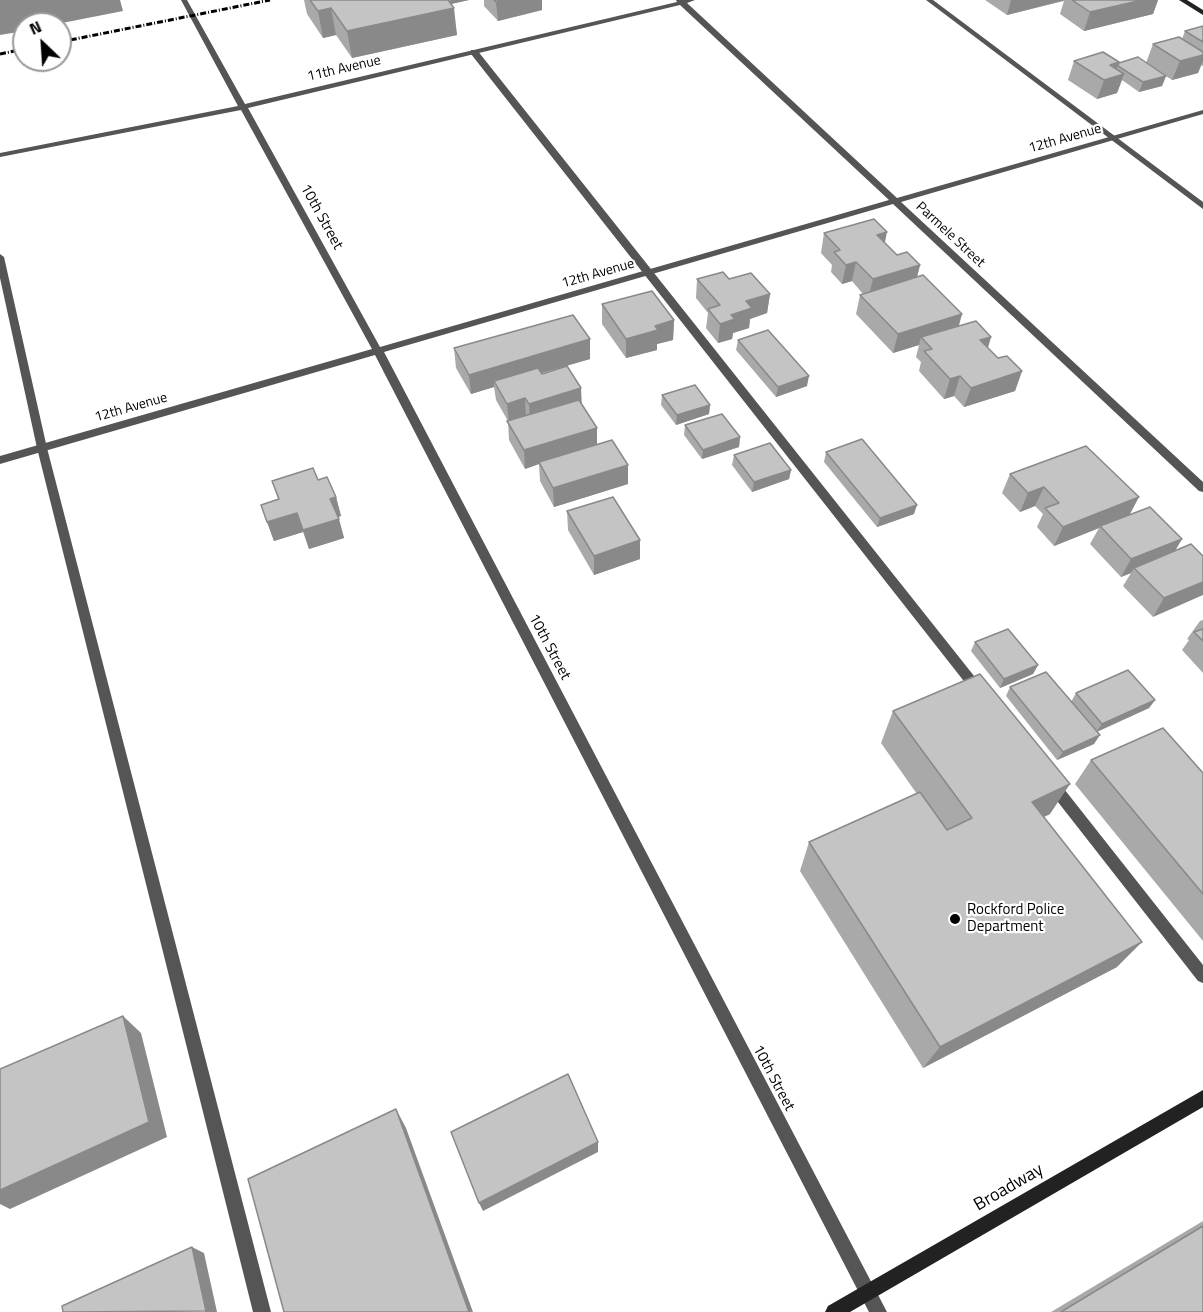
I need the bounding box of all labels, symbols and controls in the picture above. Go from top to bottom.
north arrow [12,12,72,72]
text: N [25,14,45,41]
street label: 11th Avenue [306,52,382,86]
street label: 12th Avenue [1027,121,1103,157]
street label: 10th Street [296,181,346,253]
street label: Parmele Street [912,199,988,271]
street label: 12th Avenue [560,256,636,292]
street label: 12th Avenue [93,390,169,426]
street label: 10th Street [524,611,574,683]
place label: Rockford Police Department [967,901,1064,936]
marker: Rockford Police Department [948,912,962,926]
street label: 10th Street [748,1042,798,1114]
street label: Broadway [971,1160,1047,1216]

